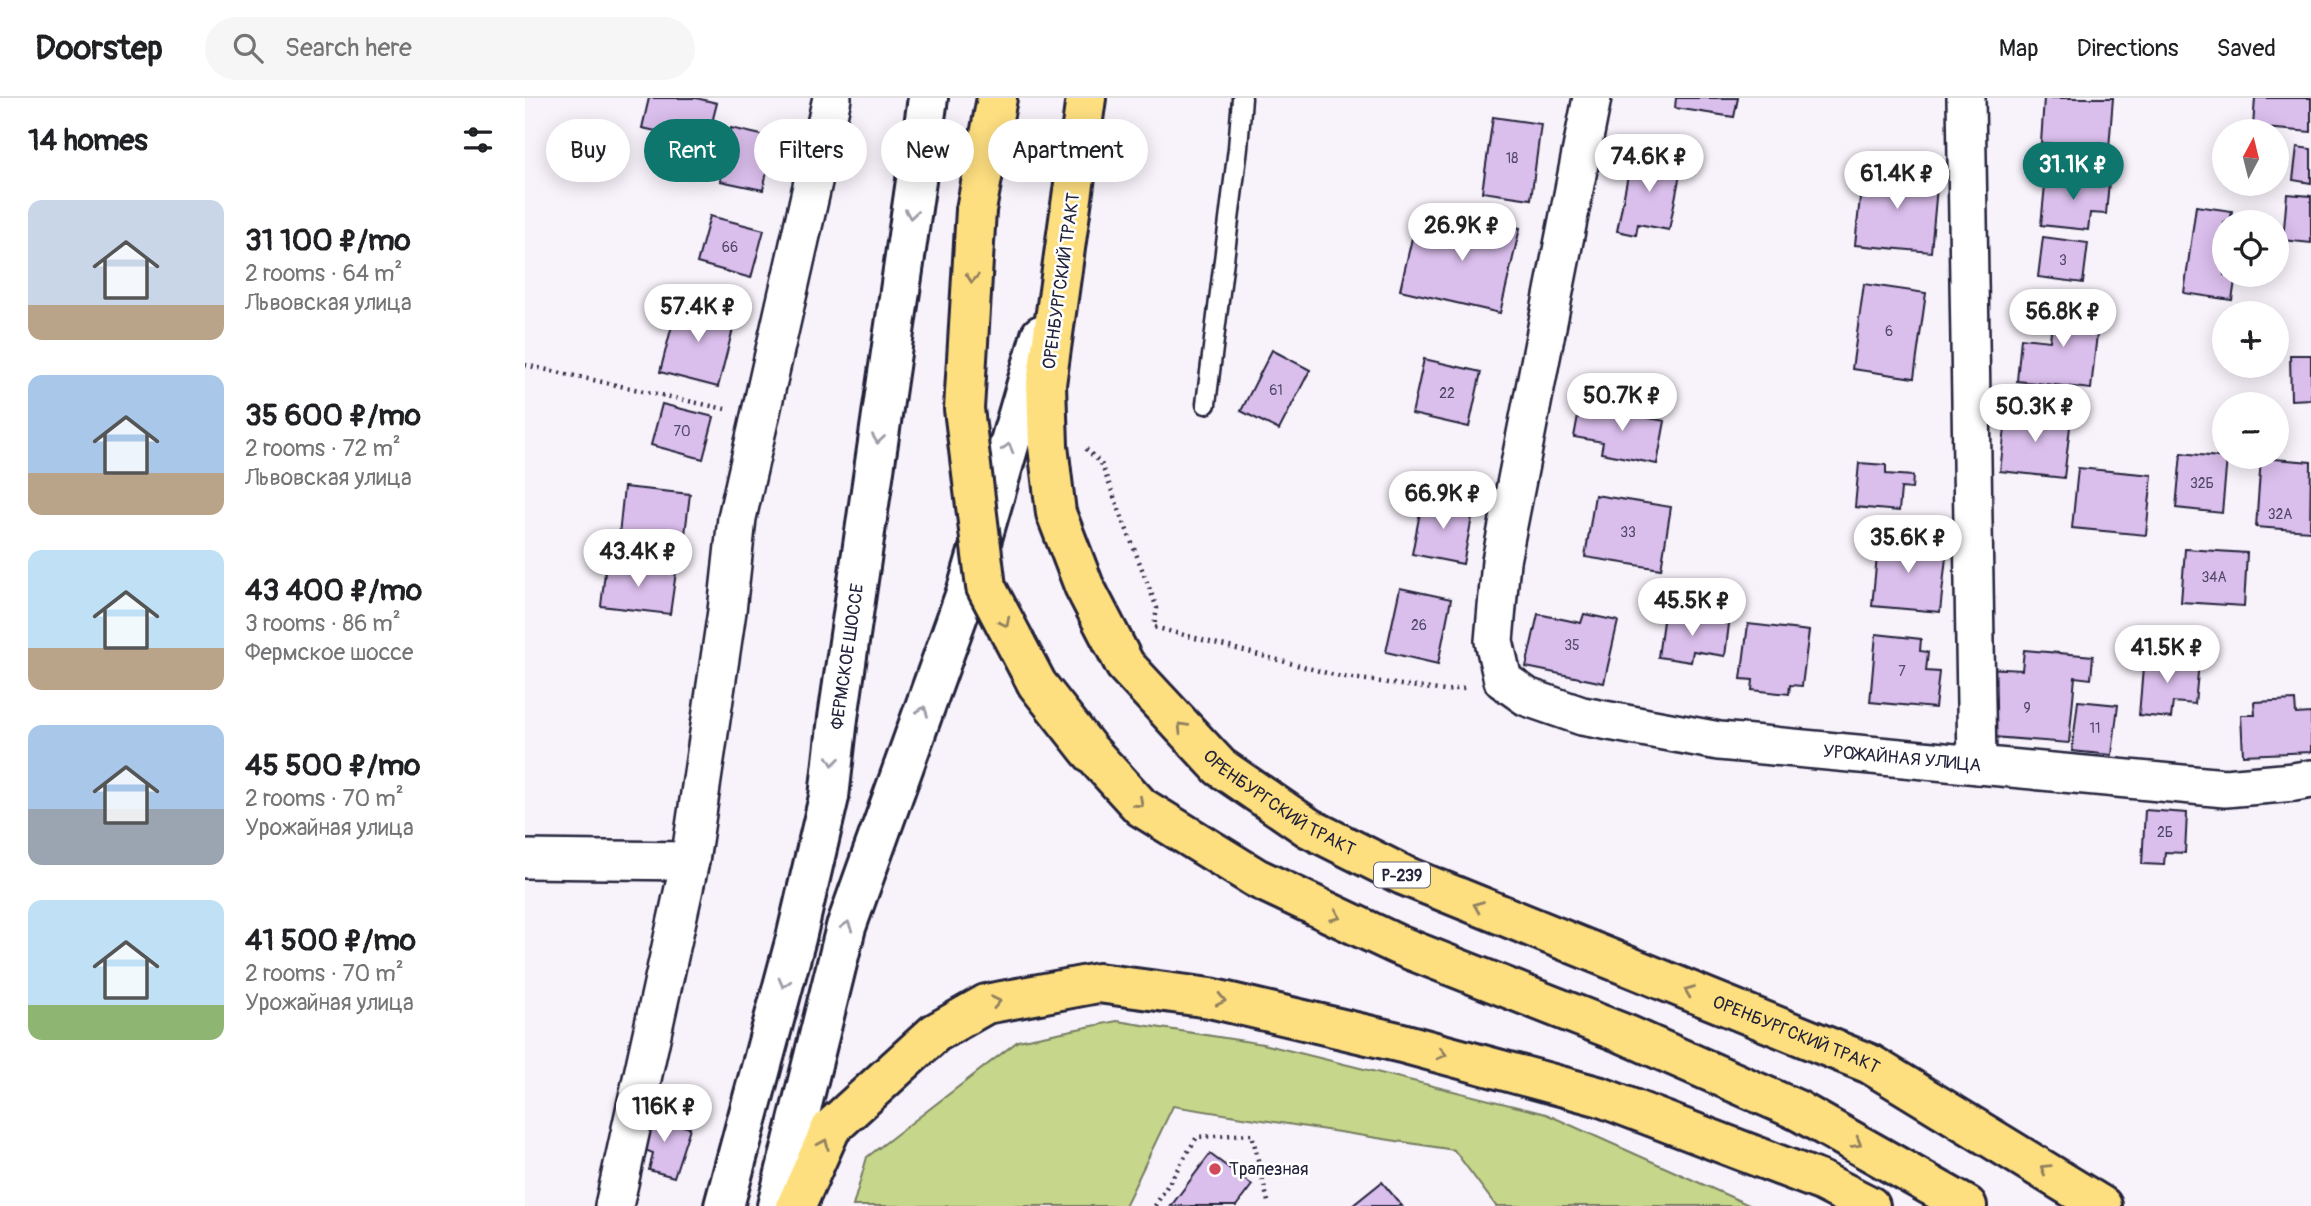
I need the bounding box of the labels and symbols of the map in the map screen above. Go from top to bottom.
north arrow [2212,119,2289,196]
pin: 74.6K ₽ [1584,134,1714,194]
pin: 31.1K ₽ [2008,142,2138,202]
house number: 18 [1506,150,1518,167]
pin: 61.4K ₽ [1832,152,1962,211]
street label: ОРЕНБУРГСКИЙ ТРАКТ [1038,191,1085,371]
pin: 26.9K ₽ [1397,204,1527,263]
one-way arrow [904,208,919,220]
house number: 66 [722,239,738,256]
house number: 3 [2059,252,2067,269]
one-way arrow [965,273,980,284]
pin: 57.4K ₽ [633,285,763,344]
pin: 56.8K ₽ [1998,289,2128,349]
house number: 6 [1885,323,1893,340]
pin: 50.7K ₽ [1557,374,1687,433]
house number: 61 [1269,382,1283,399]
pin: 50.3K ₽ [1970,384,2100,444]
house number: 22 [1439,385,1455,402]
house number: 70 [674,423,690,440]
one-way arrow [871,433,886,445]
one-way arrow [999,443,1014,455]
pin: 66.9K ₽ [1378,472,1508,531]
house number: 32Б [2190,475,2214,492]
house number: 32А [2268,506,2292,523]
pin: 35.6K ₽ [1843,516,1973,575]
house number: 33 [1620,524,1636,541]
pin: 43.4K ₽ [573,530,703,589]
house number: 34А [2201,569,2227,586]
pin: 45.5K ₽ [1627,578,1757,638]
street label: ФЕРМСКОЕ ШОССЕ [826,582,869,731]
one-way arrow [996,615,1010,627]
house number: 26 [1411,617,1427,634]
pin: 41.5K ₽ [2102,626,2232,685]
house number: 35 [1564,637,1580,654]
house number: 7 [1898,663,1906,680]
house number: 9 [2023,700,2031,717]
one-way arrow [915,706,929,718]
house number: 11 [2090,720,2100,737]
one-way arrow [1177,722,1190,735]
street label: УРОЖАЙНАЯ УЛИЦА [1822,740,1983,777]
street label: ОРЕНБУРГСКИЙ ТРАКТ [1198,745,1359,861]
one-way arrow [826,756,841,767]
one-way arrow [1131,795,1144,808]
house number: 2Б [2157,824,2173,841]
road number: Р-239 [1374,862,1430,888]
one-way arrow [1473,900,1485,914]
one-way arrow [1329,908,1341,922]
one-way arrow [839,920,853,933]
one-way arrow [778,977,792,989]
one-way arrow [1684,985,1696,999]
street label: ОРЕНБУРГСКИЙ ТРАКТ [1709,990,1884,1079]
one-way arrow [1215,992,1227,1006]
one-way arrow [990,996,1002,1011]
one-way arrow [1436,1045,1448,1060]
pin: 116K ₽ [607,1084,721,1144]
one-way arrow [1849,1135,1862,1148]
one-way arrow [816,1139,830,1151]
place label: Трапезная [1229,1158,1308,1181]
marker: Трапезная [1207,1161,1223,1177]
one-way arrow [2040,1165,2053,1178]

